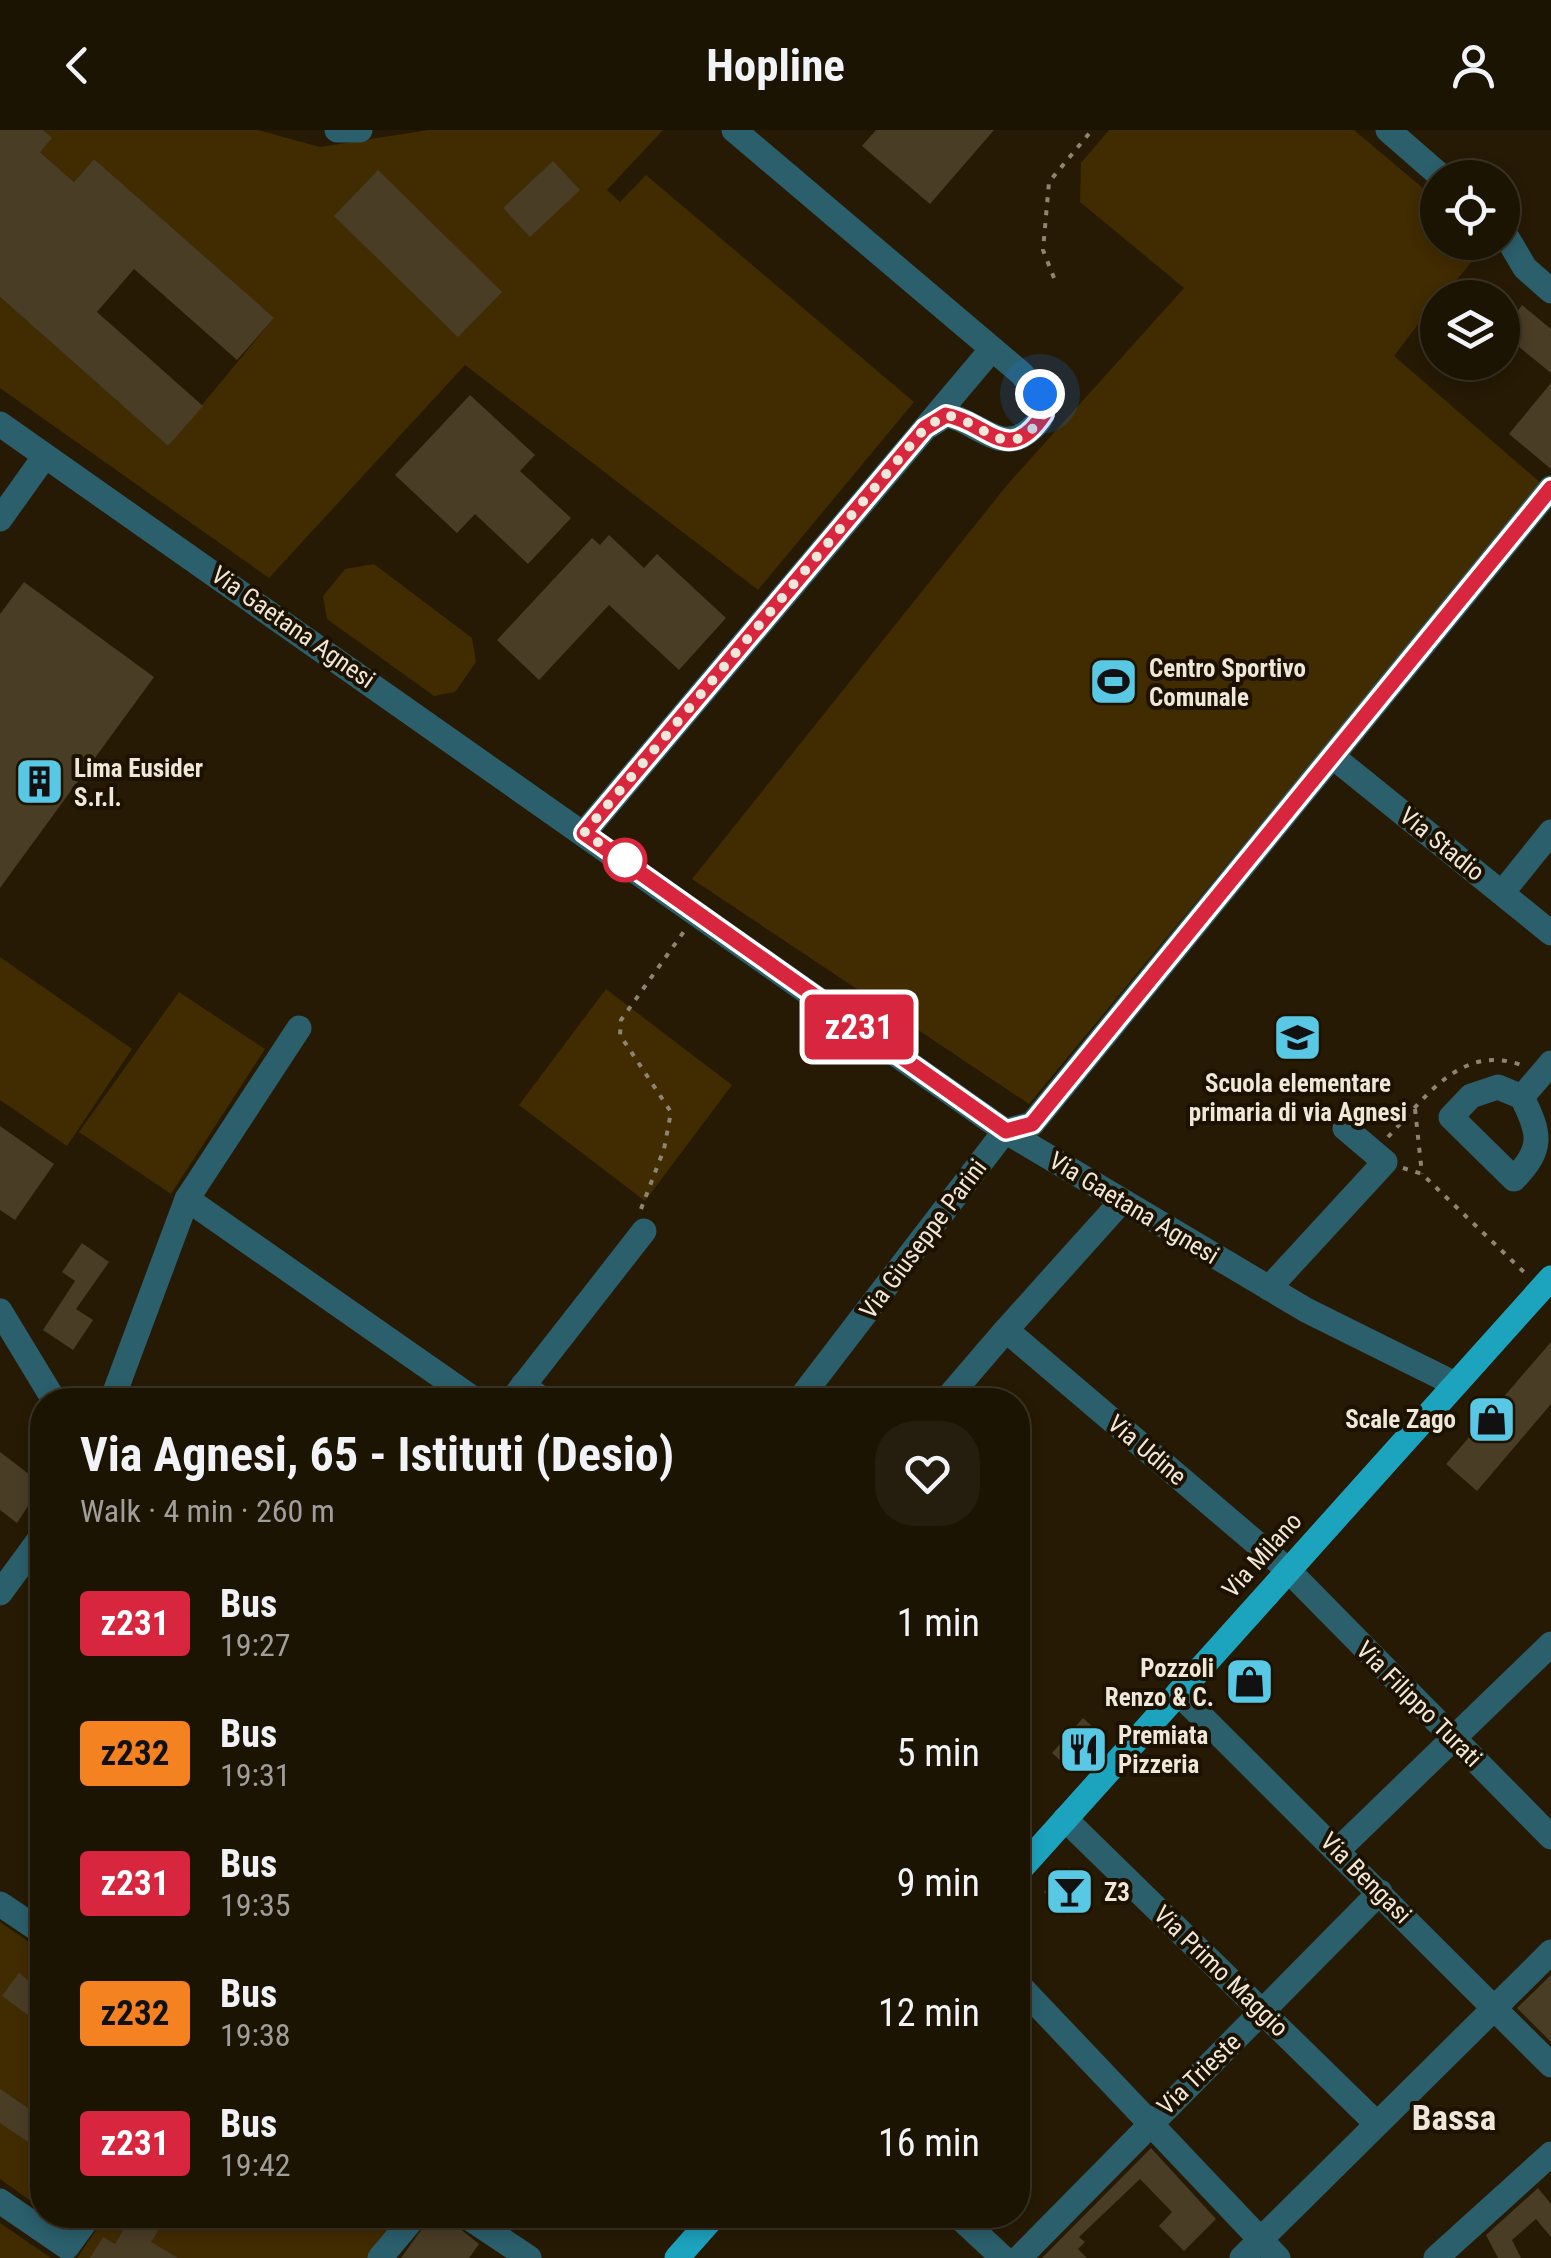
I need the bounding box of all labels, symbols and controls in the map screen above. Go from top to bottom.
icon: back [50,38,105,93]
icon: person [1446,38,1501,93]
text: Hopline [706,39,845,92]
map controls [1420,160,1520,380]
button: locate [1420,160,1520,260]
button: layers [1420,280,1520,380]
your location [1015,369,1065,419]
street label: Via Gaetana Agnesi [206,560,380,694]
place label: Centro Sportivo Comunale [1149,654,1306,712]
sports icon: Centro Sportivo Comunale [1088,656,1140,708]
place label: Lima Eusider S.r.l. [74,754,203,812]
building icon: Lima Eusider S.r.l. [13,756,65,808]
street label: Via Stadio [1394,801,1490,887]
unlabelled marker [604,839,646,881]
line badge: z231 [789,994,929,1060]
text: z231 [825,1007,893,1048]
school or university icon: Scuola elementare primaria di via Agnesi [1272,1011,1324,1063]
place label: Scuola elementare primaria di via Agnesi [1189,1069,1407,1127]
street label: Via Gaetana Agnesi [1044,1146,1224,1270]
street label: Via Giuseppe Parini [854,1154,992,1324]
shop icon: Scale Zago [1465,1393,1517,1445]
place label: Scale Zago [1345,1405,1456,1434]
street label: Via Udine [1102,1409,1192,1491]
button: heart [875,1421,980,1526]
text: Via Agnesi, 65 - Istituti (Desio) [80,1426,674,1483]
text: Walk · 4 min · 260 m [80,1492,335,1530]
street label: Via Milano [1216,1506,1308,1604]
text: Bus [220,1582,277,1626]
text: 1 min [897,1601,980,1645]
text: z231 [101,1603,169,1644]
text: 19:27 [220,1626,291,1664]
street label: Via Filippo Turati [1350,1635,1488,1773]
place label: Pozzoli Renzo & C. [1105,1654,1214,1712]
shop icon: Pozzoli Renzo & C. [1223,1656,1275,1708]
text: Bus [220,1712,277,1756]
place label: Premiata Pizzeria [1118,1721,1208,1779]
restaurant icon: Premiata Pizzeria [1057,1723,1109,1775]
text: 5 min [897,1731,980,1775]
text: z232 [101,1733,169,1774]
text: 19:31 [220,1756,291,1794]
street label: Via Bengasi [1315,1827,1417,1929]
text: Bus [220,1842,277,1886]
text: 9 min [897,1861,980,1905]
text: z231 [101,1863,169,1904]
bar icon: Z3 [1043,1866,1095,1918]
place label: Z3 [1104,1878,1130,1907]
text: 19:35 [220,1886,291,1924]
street label: Via Primo Maggio [1148,1900,1294,2042]
text: Bus [220,1972,277,2016]
text: 12 min [878,1991,980,2035]
text: z232 [101,1993,169,2034]
text: 19:38 [220,2016,291,2054]
street label: Via Trieste [1151,2027,1247,2121]
district label: Bassa [1412,2098,1496,2139]
text: Bus [220,2102,277,2146]
text: 16 min [878,2121,980,2165]
text: z231 [101,2123,169,2164]
text: 19:42 [220,2146,291,2184]

